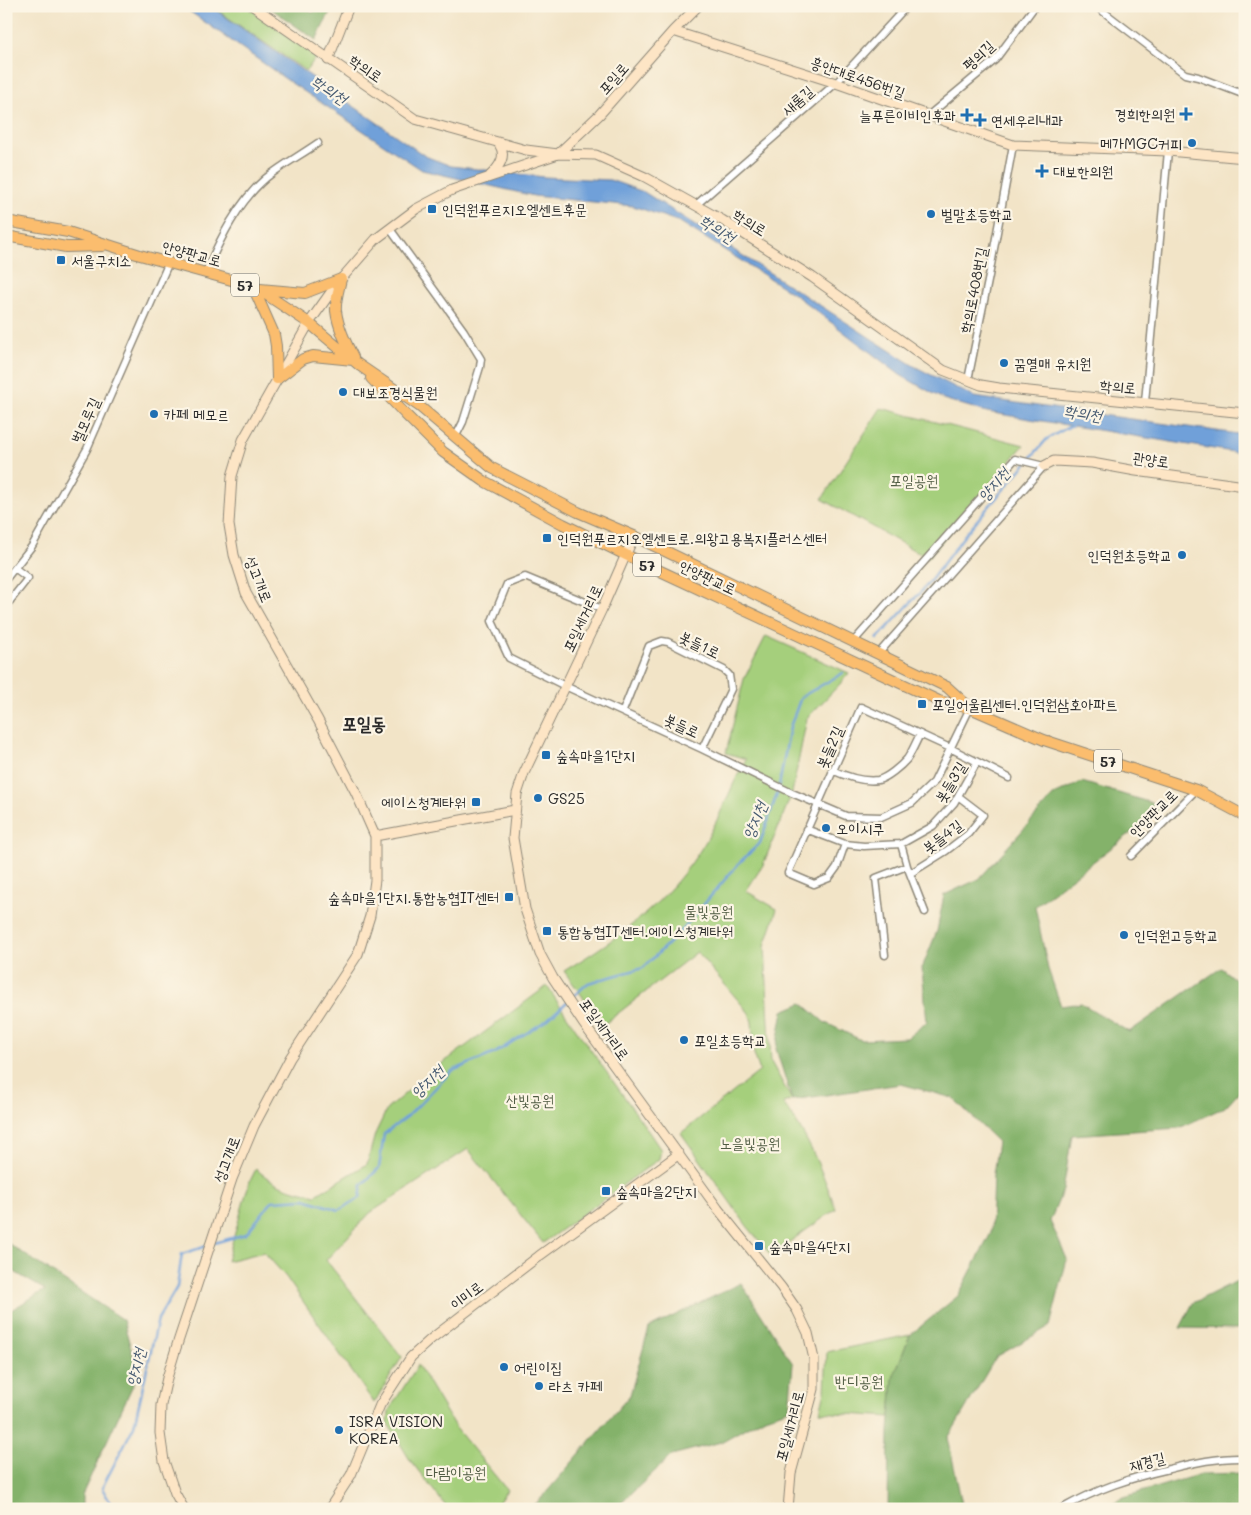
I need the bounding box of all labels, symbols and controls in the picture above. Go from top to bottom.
street label: 평의길 [958,35,998,75]
street label: 학의로 [345,50,387,86]
street label: 흥안대로456번길 [808,51,908,103]
street label: 포일로 [594,58,632,98]
water label: 학의천 [308,69,354,110]
street label: 새롬길 [777,81,817,119]
place label: 경희한의원 [1115,104,1175,124]
place label: 늘푸른이비인후과 [859,105,956,125]
marker: 경희한의원 [1179,107,1193,121]
marker: 늘푸른이비인후과 [960,108,974,122]
place label: 연세우리내과 [991,110,1063,130]
marker: 연세우리내과 [973,113,987,127]
place label: 메가MGC커피 [1100,133,1182,153]
marker: 메가MGC커피 [1186,137,1198,149]
place label: 대보한의원 [1053,161,1113,181]
marker: 대보한의원 [1035,164,1049,178]
place label: 인덕원푸르지오엘센트후문 [442,199,587,219]
marker: 인덕원푸르지오엘센트후문 [426,203,438,215]
street label: 학의로 [729,204,771,240]
place label: 벌말초등학교 [941,204,1013,224]
marker: 벌말초등학교 [925,208,937,220]
water label: 학의천 [696,209,742,248]
street label: 안양판교로 [160,236,224,270]
street label: 학의로408번길 [955,245,991,335]
place label: 서울구치소 [71,250,131,270]
marker: 서울구치소 [55,254,67,266]
road number: 57 [231,274,259,296]
place label: 꿈열매 유치원 [1014,353,1091,373]
marker: 꿈열매 유치원 [998,357,1010,369]
street label: 학의로 [1099,374,1137,398]
place label: 대보조경식물원 [353,382,438,402]
marker: 대보조경식물원 [337,386,349,398]
street label: 벌모루길 [66,394,104,446]
water label: 학의천 [1062,399,1106,426]
place label: 카페 메모르 [164,404,229,424]
marker: 카페 메모르 [148,408,160,420]
street label: 관양로 [1132,447,1170,471]
water label: 양지천 [972,461,1015,505]
park label: 포일공원 [890,470,938,490]
place label: 인덕원푸르지오엘센트로.의왕고용복지플러스센터 [557,528,827,548]
marker: 인덕원푸르지오엘센트로.의왕고용복지플러스센터 [541,532,553,544]
place label: 인덕원초등학교 [1088,545,1172,565]
marker: 인덕원초등학교 [1176,549,1188,561]
street label: 성고개로 [241,553,277,605]
road number: 57 [633,554,661,576]
street label: 안양판교로 [676,555,740,599]
street label: 포일세거리로 [558,581,606,655]
street label: 봇들1로 [676,626,724,662]
place label: 포일어울림센터.인덕원삼호아파트 [932,694,1118,714]
marker: 포일어울림센터.인덕원삼호아파트 [916,698,928,710]
street label: 봇들로 [661,708,703,742]
district label: 포일동 [342,711,386,735]
street label: 봇들2길 [811,723,847,771]
place label: 숲속마을1단지 [556,745,635,765]
marker: 숲속마을1단지 [540,749,552,761]
road number: 57 [1094,749,1122,772]
street label: 봇들3길 [930,758,970,806]
street label: 안양판교로 [1125,785,1181,841]
place label: GS25 [548,788,585,808]
place label: 에이스청계타워 [382,792,466,812]
marker: GS25 [532,792,544,804]
marker: 에이스청계타워 [470,796,482,808]
water label: 양지천 [737,796,772,842]
street label: 봇들4길 [918,814,966,858]
place label: 오이시쿠 [836,818,884,838]
marker: 오이시쿠 [820,822,832,834]
place label: 숲속마을1단지.통합농협IT센터 [328,887,499,907]
marker: 숲속마을1단지.통합농협IT센터 [503,891,515,903]
park label: 물빛공원 [685,901,733,921]
place label: 통합농협IT센터.에이스청계타워 [557,921,733,941]
marker: 통합농협IT센터.에이스청계타워 [541,925,553,937]
place label: 인덕원고등학교 [1134,925,1219,945]
marker: 인덕원고등학교 [1118,929,1130,941]
street label: 포일세거리로 [576,994,634,1064]
place label: 포일초등학교 [694,1030,766,1050]
marker: 포일초등학교 [678,1034,690,1046]
water label: 양지천 [406,1059,450,1102]
park label: 산빛공원 [506,1090,554,1110]
street label: 성고개로 [208,1133,244,1185]
park label: 노을빛공원 [720,1133,780,1153]
place label: 숲속마을2단지 [616,1181,697,1201]
marker: 숲속마을2단지 [600,1185,612,1197]
place label: 숲속마을4단지 [769,1236,850,1256]
marker: 숲속마을4단지 [753,1240,765,1252]
street label: 이미로 [446,1276,486,1314]
water label: 양지천 [120,1344,150,1388]
place label: 어린이집 [514,1357,562,1377]
marker: 어린이집 [498,1361,510,1373]
park label: 반디공원 [835,1371,883,1391]
place label: 라츠 카페 [549,1376,602,1396]
marker: 라츠 카페 [533,1380,545,1392]
street label: 포일세거리로 [770,1388,808,1464]
place label: ISRA VISION KOREA [349,1411,443,1448]
marker: ISRA VISION KOREA [333,1424,345,1436]
street label: 재경길 [1127,1447,1167,1475]
park label: 다람이공원 [426,1462,486,1482]

